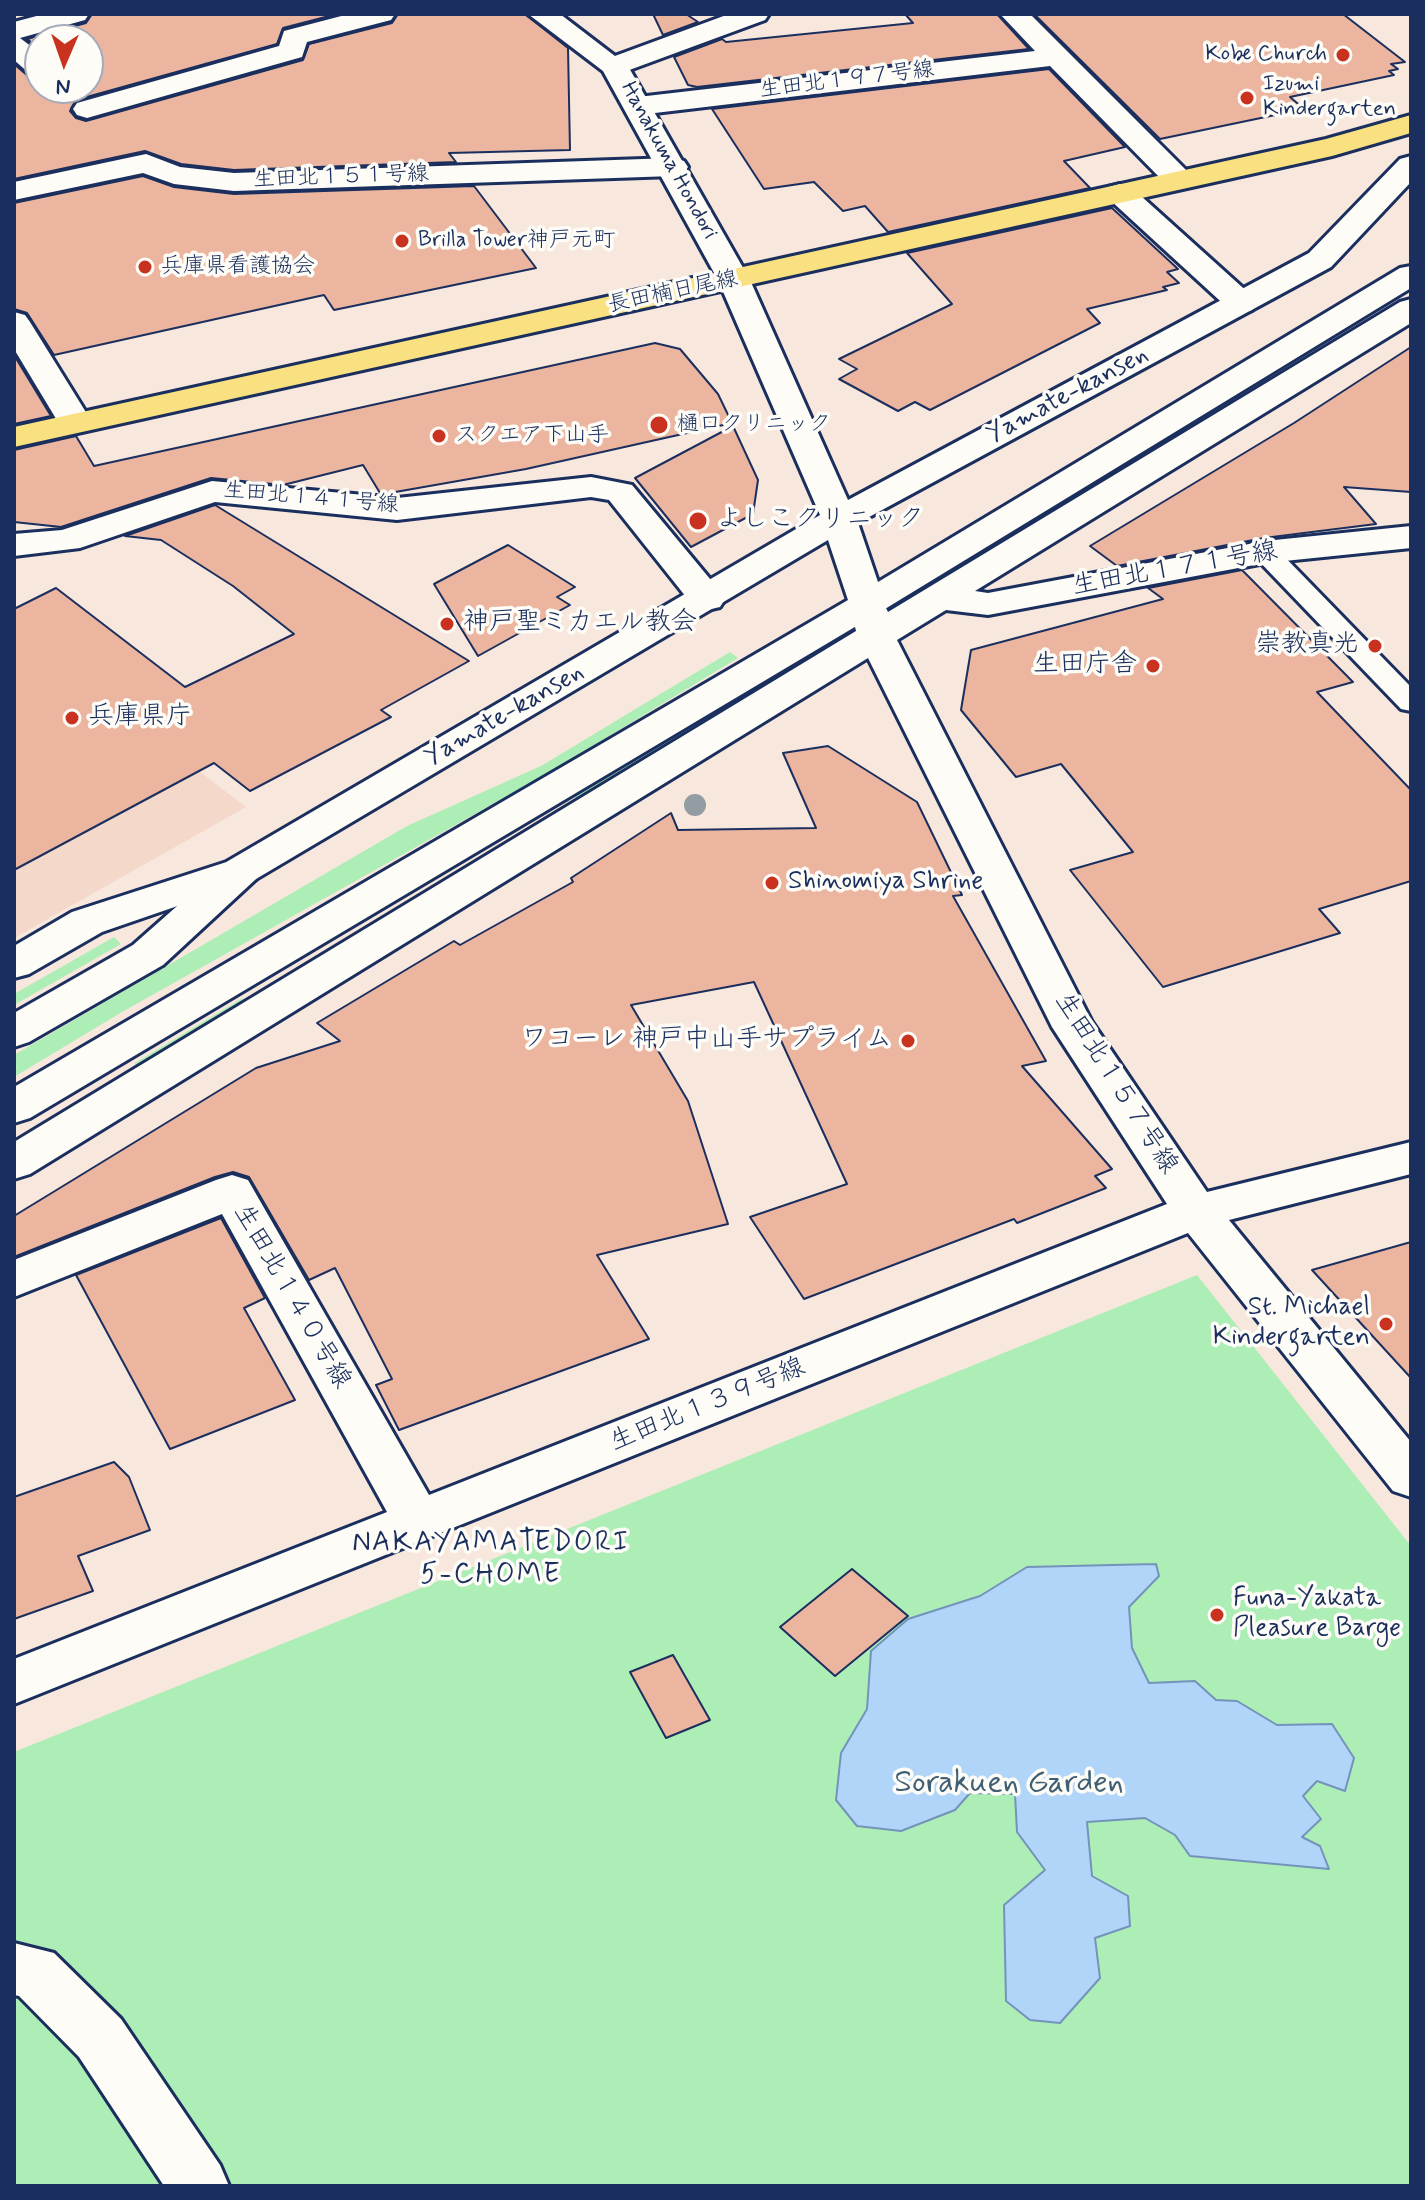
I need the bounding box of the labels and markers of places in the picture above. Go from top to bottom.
place label: Kobe Church [1205,42,1327,68]
marker: Kobe Church [1334,46,1352,64]
place label: Izumi Kindergarten [1263,72,1396,124]
marker: Izumi Kindergarten [1238,89,1256,107]
place label: Brilla Tower神戸元町 [418,228,615,254]
marker: Brilla Tower神戸元町 [393,232,411,250]
place label: 兵庫県看護協会 [161,254,315,280]
marker: 兵庫県看護協会 [136,258,154,276]
place label: 樋口クリニック [677,412,831,438]
marker: 樋口クリニック [648,414,670,436]
place label: スクエア下山手 [455,423,609,449]
marker: スクエア下山手 [430,427,448,445]
place label: よしこクリニック [716,505,924,537]
marker: よしこクリニック [687,510,709,532]
place label: 神戸聖ミカエル教会 [463,608,697,640]
marker: 神戸聖ミカエル教会 [438,615,456,633]
place label: 崇教真光 [1255,630,1359,662]
marker: 崇教真光 [1366,637,1384,655]
place label: 生田庁舎 [1033,650,1137,682]
marker: 生田庁舎 [1144,657,1162,675]
place label: 兵庫県庁 [88,702,192,734]
marker: 兵庫県庁 [63,709,81,727]
place label: Shinomiya Shrine [788,867,983,899]
marker: Shinomiya Shrine [763,874,781,892]
place label: ワコーレ 神戸中山手サプライム [521,1025,892,1057]
marker: ワコーレ 神戸中山手サプライム [899,1032,917,1050]
place label: St. Michael Kindergarten [1213,1293,1370,1354]
marker: St. Michael Kindergarten [1377,1315,1395,1333]
place label: Funa-Yakata Pleasure Barge [1233,1584,1401,1646]
marker: Funa-Yakata Pleasure Barge [1208,1606,1226,1624]

